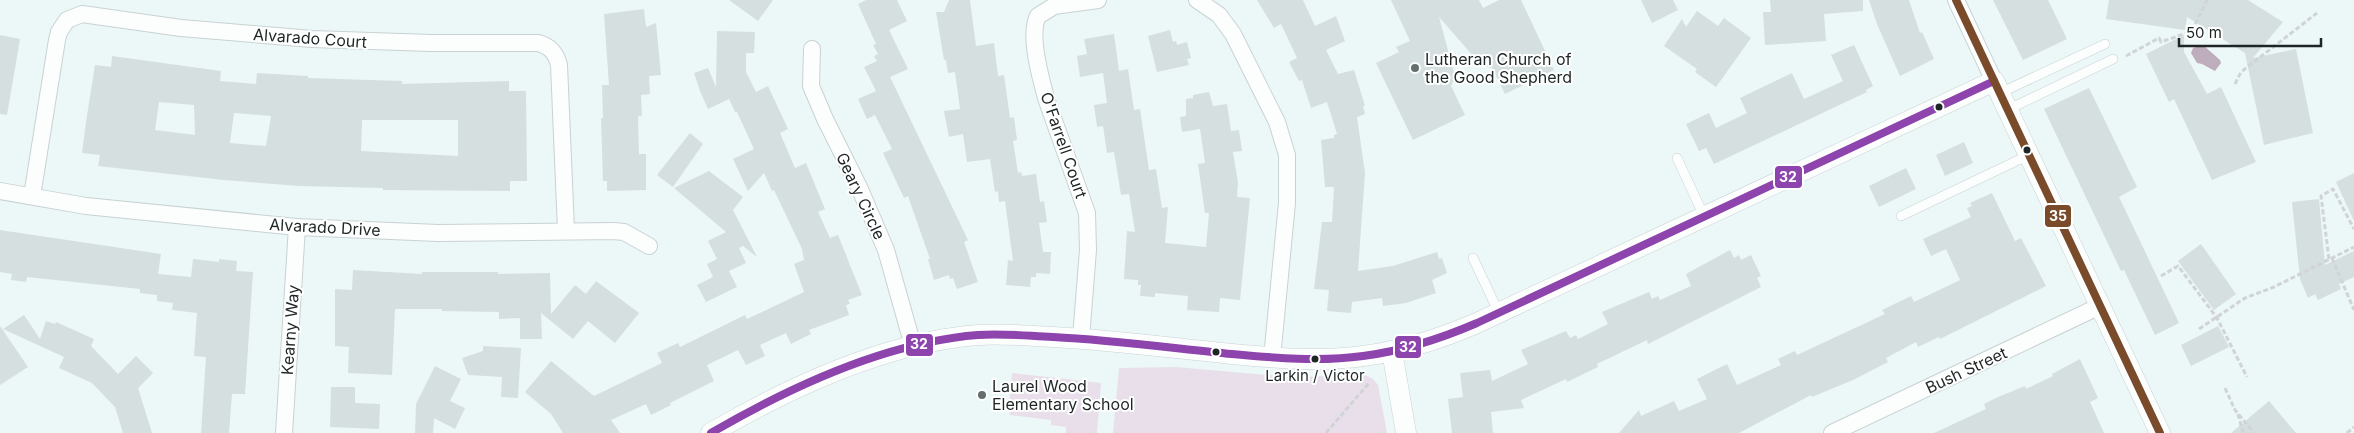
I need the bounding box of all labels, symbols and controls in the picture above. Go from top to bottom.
scale bar [2179,15,2322,47]
text: 50 m [2186,23,2222,42]
street label: Alvarado Court [252,24,368,52]
place label: Lutheran Church of the Good Shepherd [1425,49,1572,87]
marker: Lutheran Church of the Good Shepherd [1409,62,1421,74]
street label: O'Farrell Court [1036,89,1092,201]
unlabelled marker [1934,102,1944,112]
unlabelled marker [2022,145,2032,155]
street label: Geary Circle [832,149,890,243]
line badge: 32 [1774,165,1803,189]
text: 32 [1779,168,1797,185]
line badge: 35 [2044,204,2072,228]
text: 35 [2049,207,2067,224]
street label: Alvarado Drive [269,214,381,240]
street label: Kearny Way [277,284,303,376]
line badge: 32 [905,333,934,357]
text: 32 [910,335,928,352]
line badge: 32 [1394,335,1422,359]
text: 32 [1399,338,1417,355]
street label: Bush Street [1922,342,2010,398]
unlabelled marker [1211,347,1221,357]
marker: Larkin / Victor [1310,354,1320,364]
place label: Larkin / Victor [1265,366,1365,385]
place label: Laurel Wood Elementary School [992,376,1134,414]
marker: Laurel Wood Elementary School [976,389,988,401]

